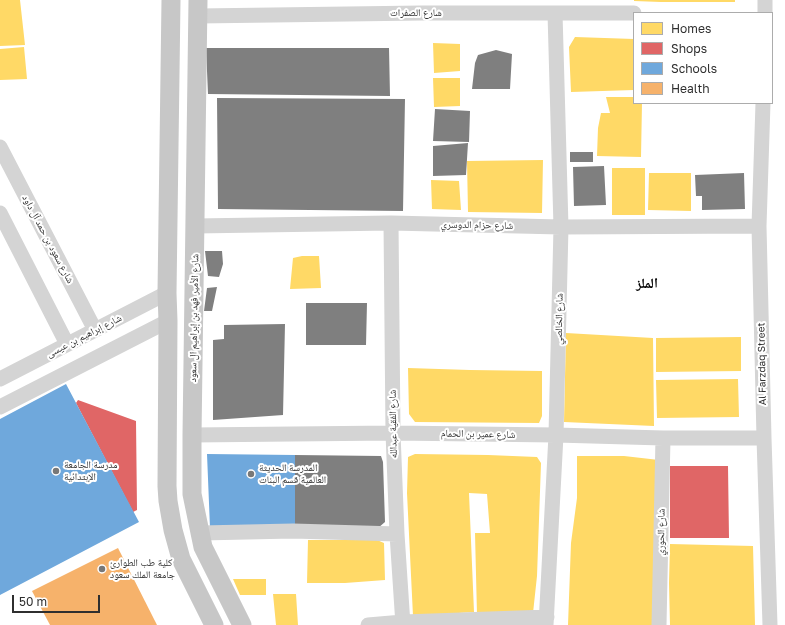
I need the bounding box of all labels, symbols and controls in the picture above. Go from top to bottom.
street label: شارع الصفرات [390,7,442,19]
legend [633,12,773,104]
text: Homes [671,21,711,36]
text: Shops [671,41,707,56]
text: Schools [671,61,717,76]
text: Health [671,81,710,96]
street label: شارع سعود بن حمد آل داود [20,193,76,285]
street label: شارع حزام الدوسري [441,218,513,232]
street label: شارع الأمير فهد بن إبراهيم ال سعود [187,254,201,382]
district label: الملز [636,276,658,292]
street label: شارع الخالصي [553,293,565,345]
street label: شارع إبراهيم بن عيسى [44,312,124,360]
street label: Al Farzdaq Street [755,323,769,405]
street label: شارع الفقية عبدالله [386,390,400,458]
street label: شارع عمير بن الحمام [441,427,515,441]
place label: مدرسة الجامعة الإبتدائية [64,459,118,482]
place label: المدرسة الحديثة العالمية قسم البنات [259,462,326,486]
marker: مدرسة الجامعة الإبتدائية [51,466,61,476]
marker: المدرسة الحديثة العالمية قسم البنات [246,469,256,479]
street label: شارع الحوري [655,508,667,556]
place label: كلية طب الطوارئ جامعة الملك سعود [110,557,175,580]
marker: كلية طب الطوارئ جامعة الملك سعود [97,564,107,574]
scale bar [14,587,102,613]
text: 50 m [19,594,47,609]

